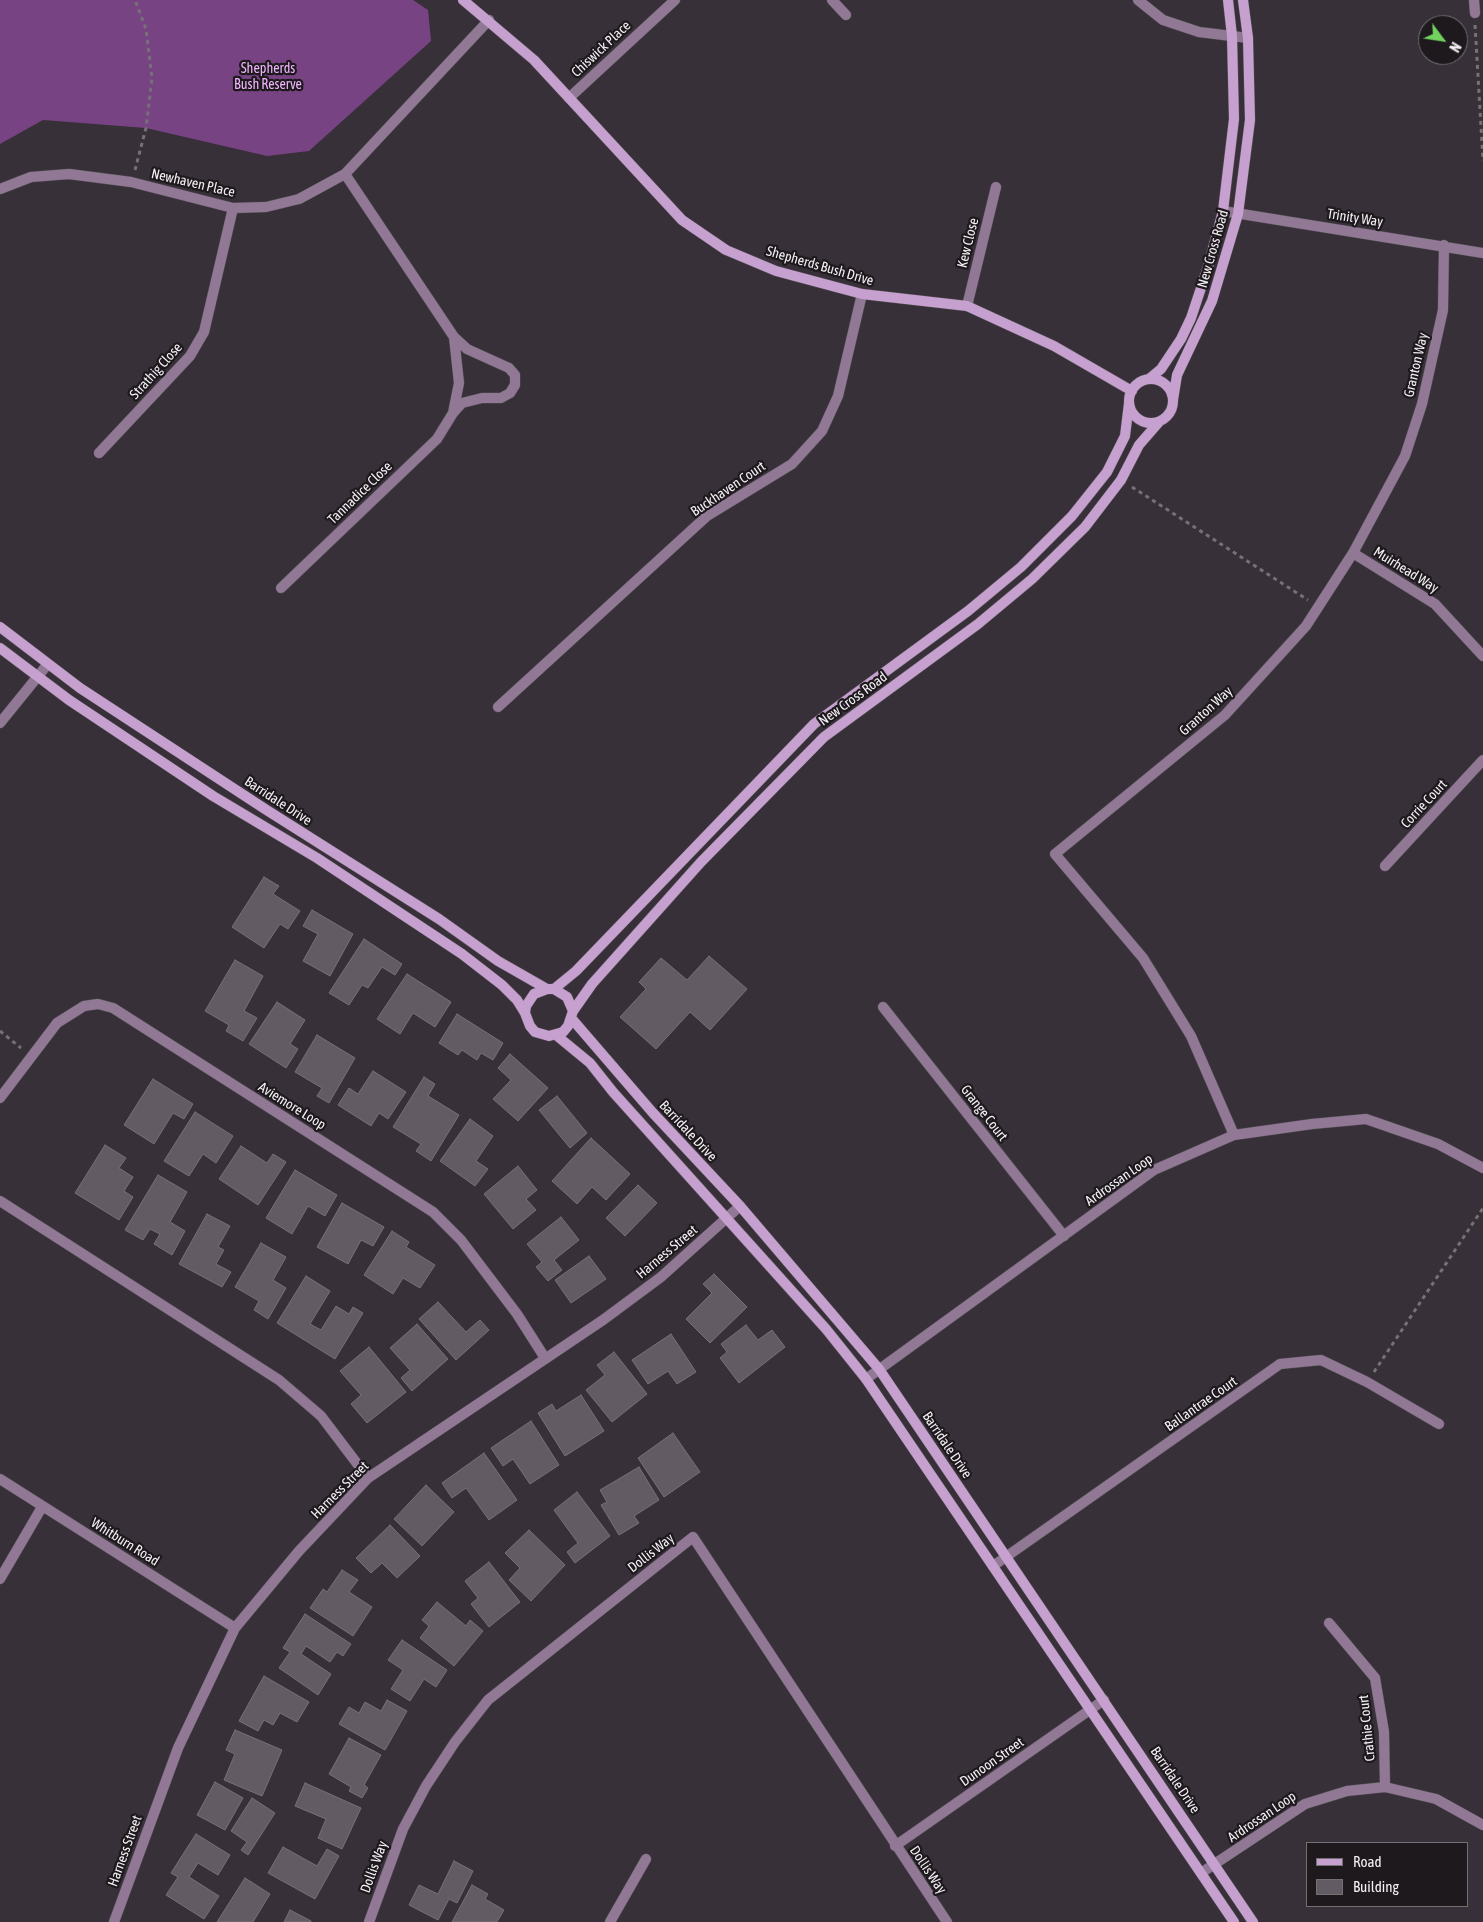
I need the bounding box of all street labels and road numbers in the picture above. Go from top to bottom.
street label: Chiswick Place [568,17,634,81]
street label: Newhaven Place [149,165,237,201]
street label: Trinity Way [1326,205,1384,231]
street label: New Cross Road [1194,208,1232,290]
street label: Kew Close [954,216,982,270]
street label: Shepherds Bush Drive [765,243,875,289]
street label: Granton Way [1400,331,1432,399]
street label: Strathig Close [126,339,186,403]
street label: Tannadice Close [324,458,396,528]
street label: Buckhaven Court [687,458,769,520]
street label: Muirhead Way [1370,543,1442,597]
street label: New Cross Road [816,669,890,729]
street label: Granton Way [1176,683,1236,739]
street label: Barridale Drive [241,773,315,829]
street label: Corrie Court [1397,776,1451,832]
street label: Aviemore Loop [255,1079,329,1133]
street label: Grange Court [957,1082,1011,1144]
street label: Barridale Drive [656,1097,720,1165]
street label: Ardrossan Loop [1082,1151,1156,1209]
street label: Harness Street [633,1222,701,1282]
street label: Ballantrae Court [1162,1373,1240,1435]
street label: Barridale Drive [919,1408,975,1482]
street label: Harness Street [308,1458,372,1522]
street label: Whitburn Road [88,1514,162,1570]
street label: Dollis Way [625,1530,677,1576]
street label: Crathie Court [1355,1694,1379,1762]
street label: Dunoon Street [957,1734,1027,1790]
street label: Barridale Drive [1147,1743,1203,1817]
street label: Ardrossan Loop [1225,1788,1299,1846]
street label: Harness Street [104,1813,146,1889]
street label: Dollis Way [357,1839,391,1895]
street label: Dollis Way [906,1843,950,1897]

